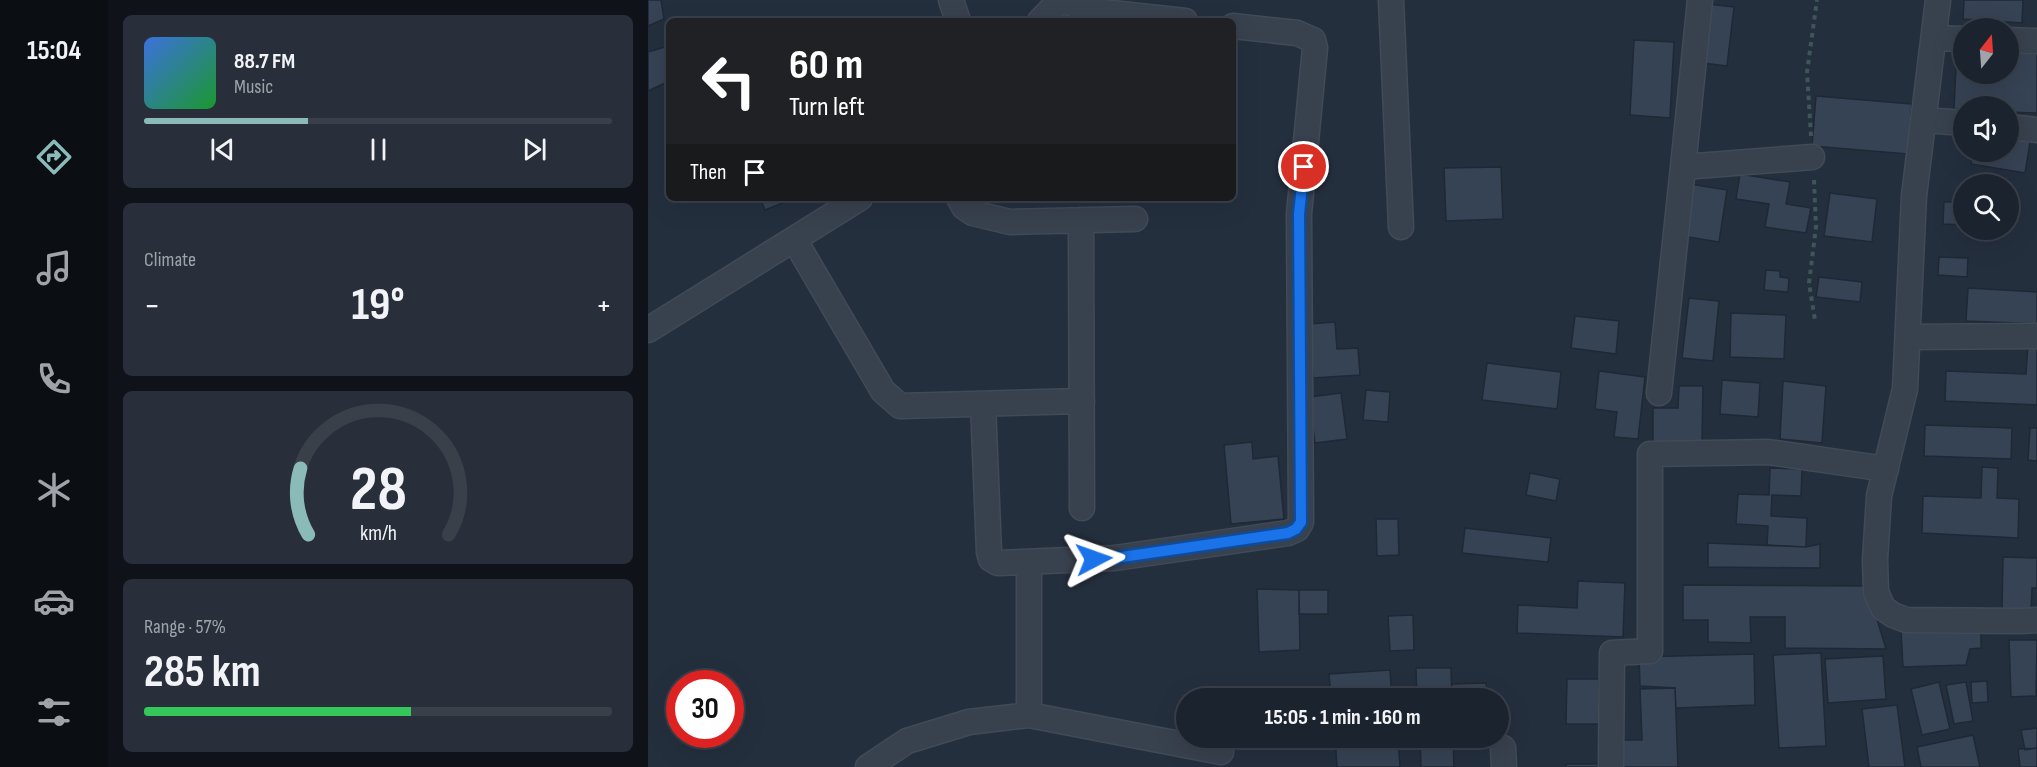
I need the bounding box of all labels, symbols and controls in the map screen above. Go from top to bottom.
north arrow [1953,18,2019,84]
map controls [1953,18,2019,240]
text: 15:04 [27,35,81,67]
text: 60 m [789,40,863,91]
icon: left [690,42,768,120]
text: 88.7 FM [234,48,295,75]
text: Music [234,75,273,99]
text: Turn left [789,91,865,123]
button: sound [1953,96,2019,162]
icon: previous [206,133,239,166]
icon: pause [362,133,395,166]
icon: next [518,133,551,166]
icon: directions [33,136,75,178]
pin [1278,141,1329,192]
icon: arrive [1287,150,1320,183]
icon: arrive [738,156,771,189]
text: Then [690,159,726,186]
button: search [1953,174,2019,240]
icon: music [33,247,75,289]
text: Climate [144,248,196,272]
text: 19° [351,278,405,333]
text: − [144,286,160,326]
text: + [596,286,612,326]
icon: phone [33,358,75,400]
text: 28 [350,453,406,528]
icon: climate [33,469,75,511]
text: km/h [359,521,397,546]
position arrow [1062,527,1126,591]
icon: car [33,580,75,622]
text: Range · 57% [144,615,226,639]
text: 285 km [144,645,261,700]
speed limit sign: 30 [666,670,744,748]
icon: filters [33,691,75,733]
text: 15:05 · 1 min · 160 m [1264,704,1421,731]

